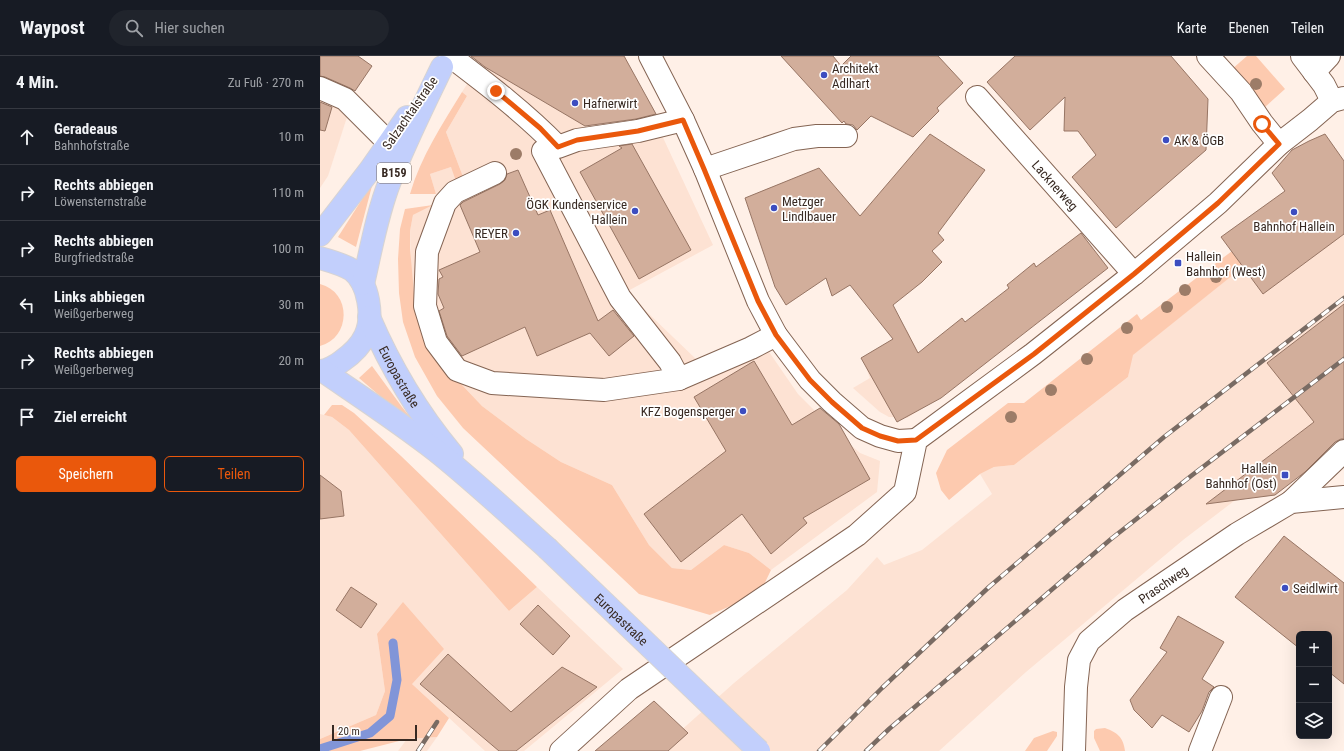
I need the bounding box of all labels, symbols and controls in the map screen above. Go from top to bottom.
search box [109,10,389,46]
text: Waypost [20,16,85,39]
icon: search [123,17,145,39]
text: Hier suchen [155,19,225,37]
text: Karte [1177,20,1206,36]
text: Ebenen [1228,20,1269,36]
text: Teilen [1291,20,1324,36]
place label: Architekt Adlhart [832,61,878,91]
marker: Architekt Adlhart [819,70,829,80]
text: 4 Min. [16,72,59,92]
street label: Salzachtalstraße [379,74,441,152]
text: Zu Fuß · 270 m [228,75,304,90]
route end [487,82,505,100]
place label: Hafnerwirt [583,96,638,111]
marker: Hafnerwirt [570,98,580,108]
route start [1253,115,1271,133]
text: Geradeaus [54,120,118,138]
icon: ahead [16,126,38,148]
text: 10 m [278,129,304,144]
place label: AK & ÖGB [1174,133,1224,148]
marker: AK & ÖGB [1161,135,1171,145]
text: Bahnhofstraße [54,138,129,153]
street label: Lacknerweg [1029,157,1081,213]
road number: B159 [377,163,411,183]
text: Rechts abbiegen [54,176,154,194]
icon: right [16,182,38,204]
text: 110 m [272,185,304,200]
text: Löwensternstraße [54,194,146,209]
place label: Metzger Lindlbauer [782,194,836,224]
place label: ÖGK Kundenservice Hallein [526,197,627,227]
marker: Metzger Lindlbauer [769,203,779,213]
marker: ÖGK Kundenservice Hallein [630,206,640,216]
marker: Bahnhof Hallein [1289,207,1299,217]
place label: Bahnhof Hallein [1253,219,1335,234]
place label: REYER [474,226,508,241]
marker: REYER [511,228,521,238]
text: Rechts abbiegen [54,232,154,250]
icon: right [16,238,38,260]
text: 100 m [272,241,304,256]
place label: Hallein Bahnhof (West) [1186,249,1266,279]
text: Burgfriedstraße [54,250,134,265]
marker: Hallein Bahnhof (West) [1173,258,1183,268]
text: Links abbiegen [54,288,145,306]
icon: left [16,294,38,316]
text: 30 m [278,297,304,312]
text: Weißgerberweg [54,306,134,321]
street label: Europastraße [376,343,423,410]
text: Rechts abbiegen [54,344,154,362]
icon: right [16,350,38,372]
text: 20 m [278,353,304,368]
text: Weißgerberweg [54,362,134,377]
place label: KFZ Bogensperger [641,404,735,419]
icon: arrive [16,406,38,428]
marker: KFZ Bogensperger [738,406,748,416]
text: Ziel erreicht [54,408,127,426]
button: Speichern [16,456,156,492]
button: Teilen [164,456,304,492]
place label: Hallein Bahnhof (Ost) [1205,461,1277,491]
marker: Hallein Bahnhof (Ost) [1280,470,1290,480]
street label: Praschweg [1135,562,1190,606]
place label: Seidlwirt [1293,581,1338,596]
marker: Seidlwirt [1280,583,1290,593]
street label: Europastraße [592,590,651,648]
map controls [1296,631,1332,739]
button: + [1296,631,1332,667]
button: − [1296,667,1332,703]
button: layers [1296,703,1332,739]
scale bar [332,723,417,742]
text: 20 m [338,725,360,738]

